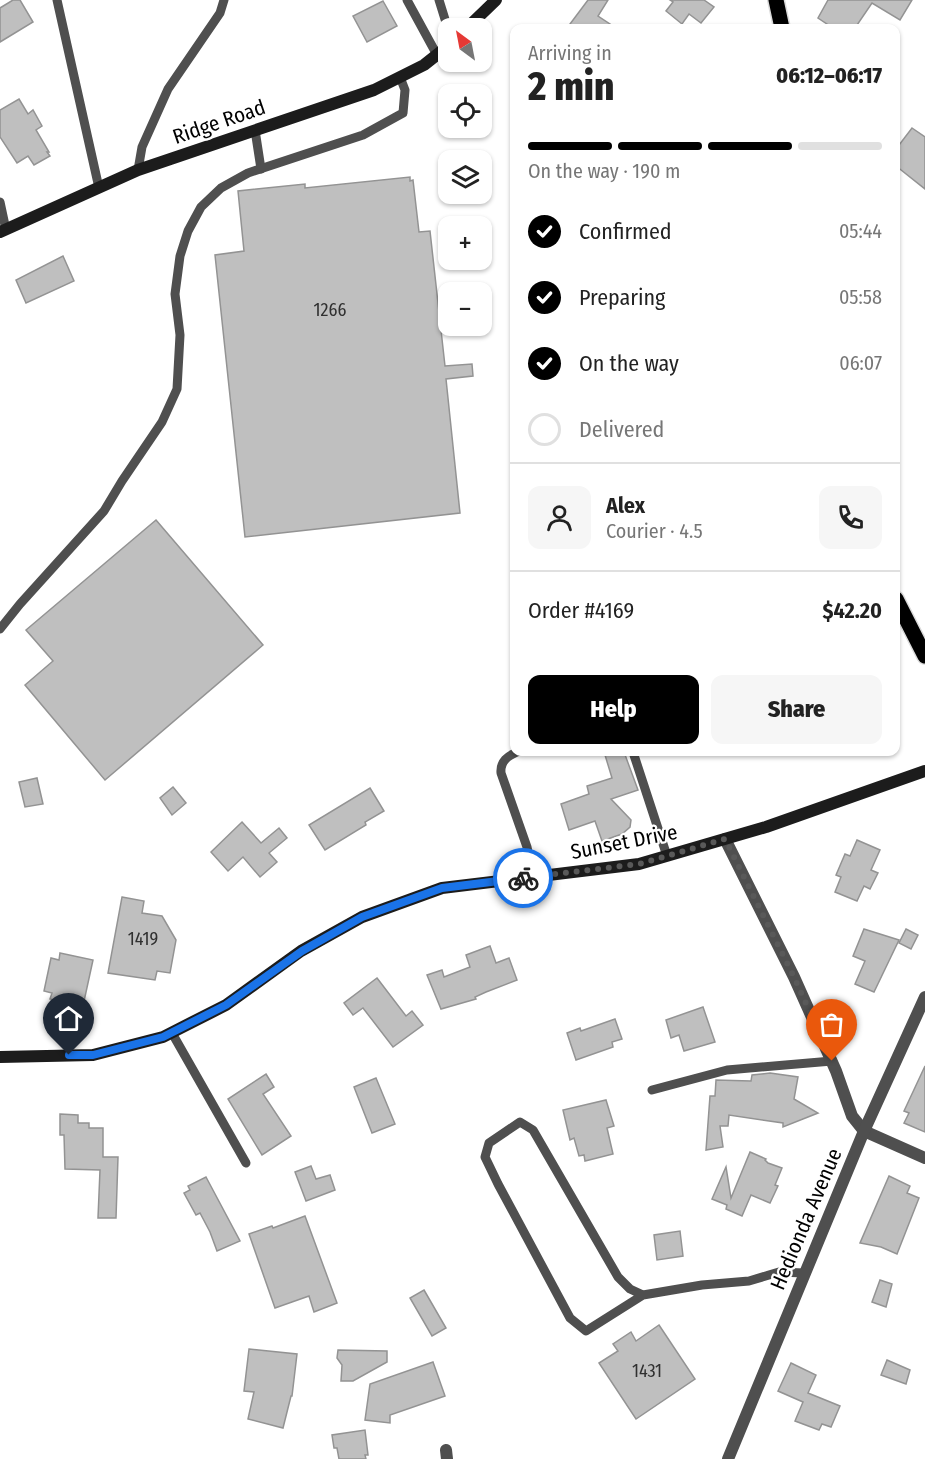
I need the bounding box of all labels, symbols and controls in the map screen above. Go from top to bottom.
north arrow [438,18,492,72]
map controls [438,18,492,336]
text: Arriving in [528,41,612,65]
text: 06:12–06:17 [776,62,882,89]
text: 2 min [528,64,614,110]
button: locate [438,84,492,138]
street label: Ridge Road [169,94,269,150]
button: layers [438,150,492,204]
text: On the way · 190 m [528,159,680,183]
icon: check [528,215,561,248]
button: + [438,216,492,270]
text: Confirmed [579,218,672,245]
text: 05:44 [839,219,882,243]
icon: check [528,281,561,314]
button: − [438,282,492,336]
text: Preparing [579,284,665,311]
text: 05:58 [839,285,882,309]
house number: 1266 [314,299,346,321]
icon: check [528,347,561,380]
text: On the way [579,350,679,377]
text: 06:07 [839,351,882,375]
text: Delivered [579,416,664,443]
button: person [528,486,591,549]
button: phone [819,486,882,549]
text: Alex [606,492,645,519]
text: Courier · 4.5 [606,519,703,543]
text: Order #4169 [528,597,634,624]
text: $42.20 [823,597,882,624]
button: Help [528,675,699,744]
button: Share [711,675,882,744]
street label: Sunset Drive [568,819,680,865]
courier [493,848,553,908]
icon: bike [507,862,540,895]
house number: 1419 [128,928,158,950]
pin [43,993,94,1055]
pin [806,999,857,1061]
icon: home [52,1002,85,1035]
icon: bag [815,1008,848,1041]
street label: Hedionda Avenue [764,1144,848,1294]
house number: 1431 [632,1360,662,1382]

